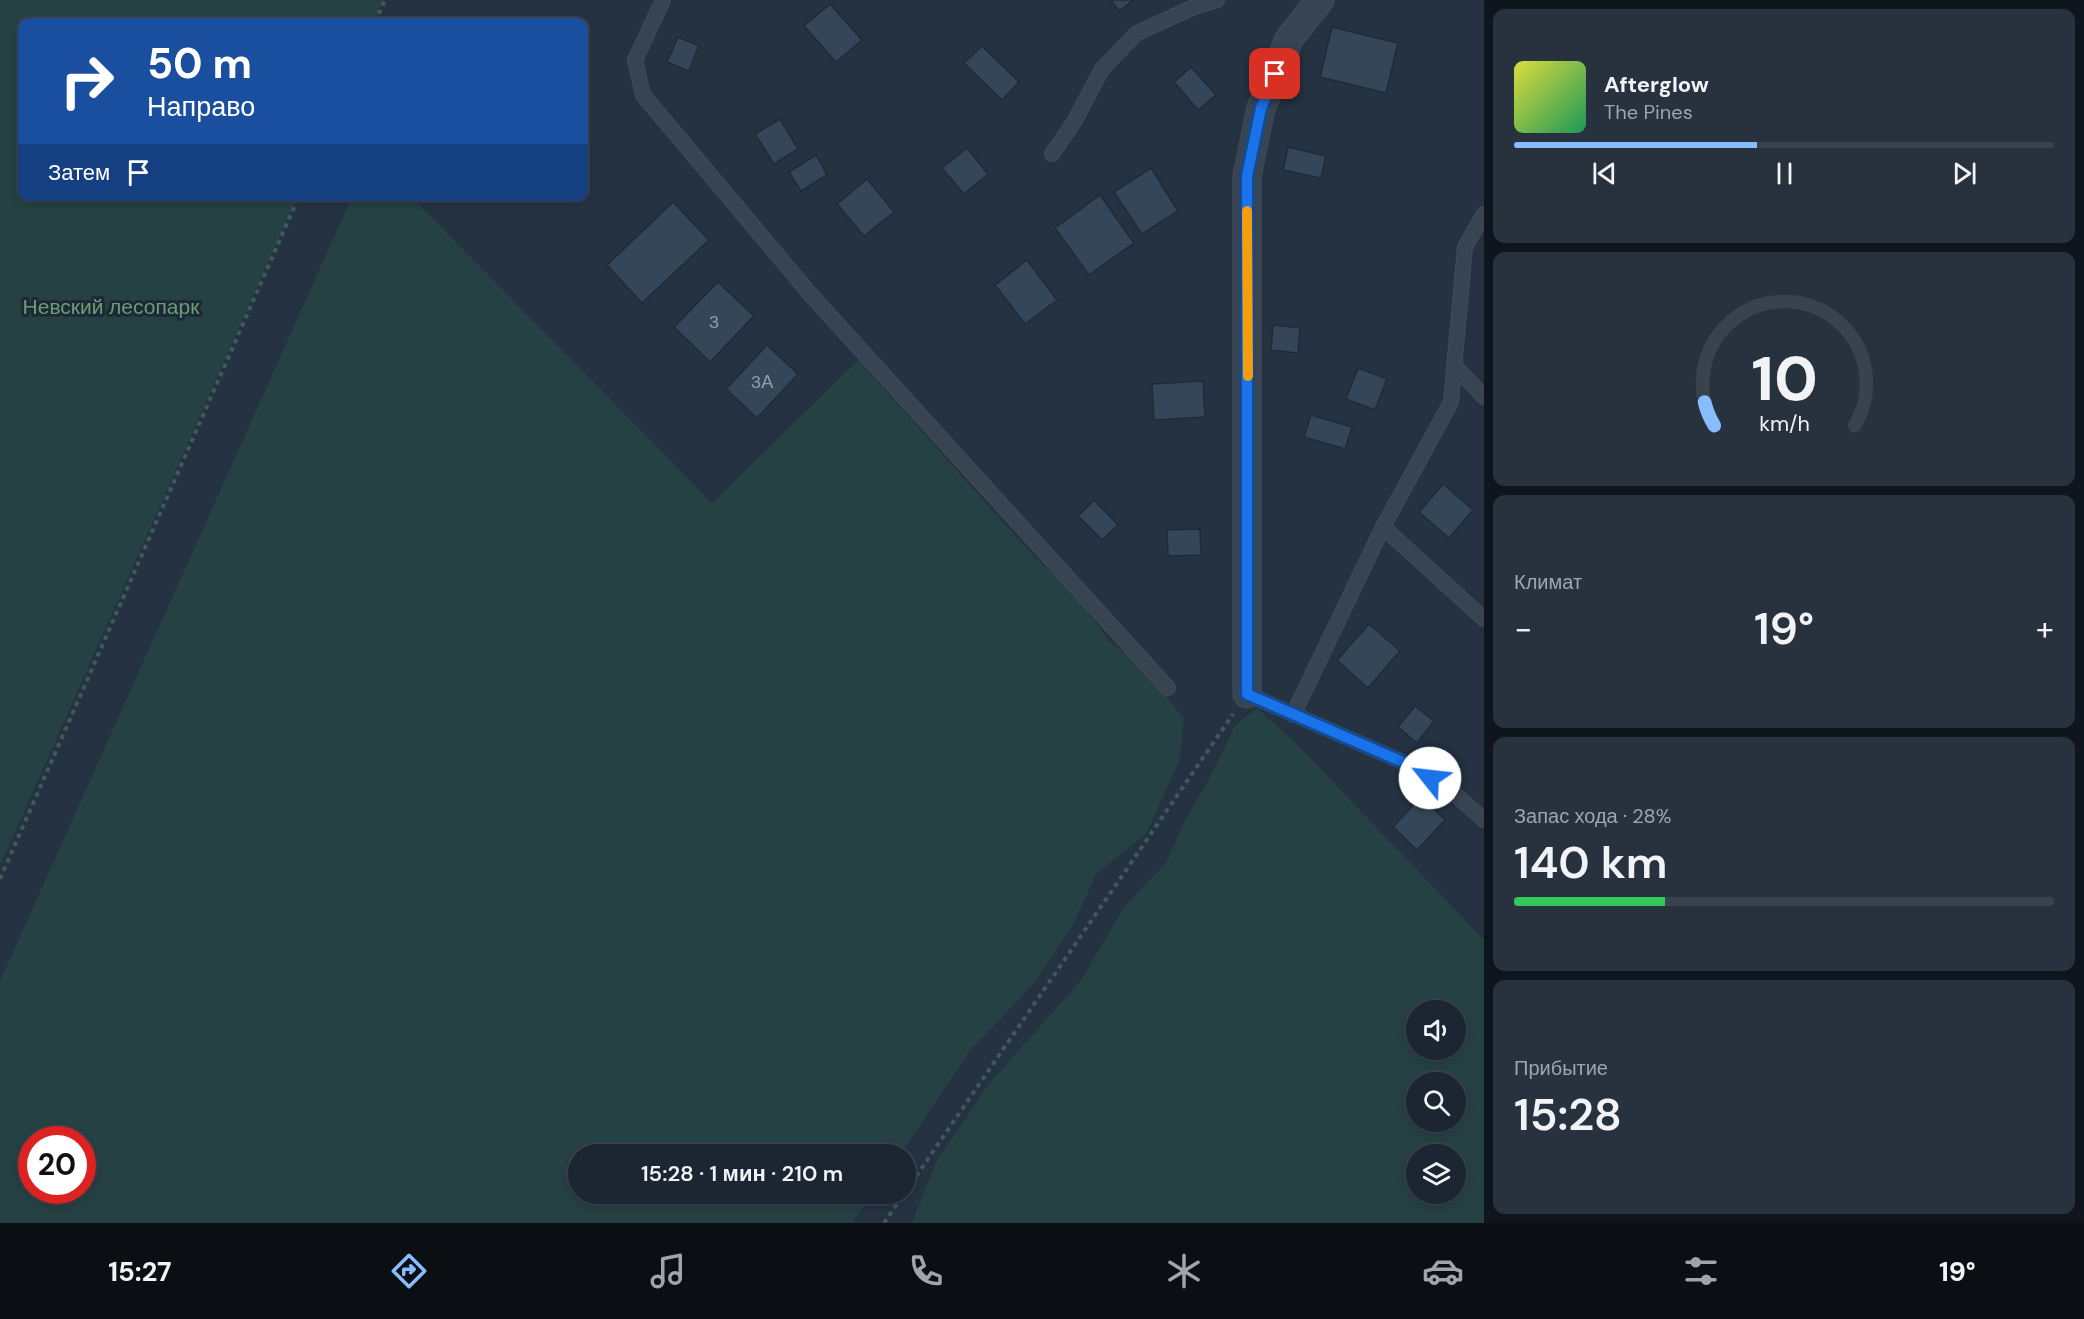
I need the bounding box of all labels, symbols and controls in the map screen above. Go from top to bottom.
text: 50 m [147,36,252,91]
icon: right [48,42,126,120]
pin [1249,48,1300,99]
icon: arrive [1258,57,1291,90]
text: Afterglow [1604,70,1709,99]
text: Направо [147,89,255,124]
text: The Pines [1604,99,1693,125]
icon: arrive [122,156,155,189]
icon: previous [1588,157,1621,190]
icon: pause [1768,157,1801,190]
icon: next [1948,157,1981,190]
text: Затем [48,158,110,187]
park label: Невский лесопарк [23,293,200,321]
house number: 3 [709,310,719,334]
text: 10 [1751,338,1817,419]
house number: 3А [751,370,773,394]
text: km/h [1759,410,1809,438]
text: Климат [1514,569,1582,595]
text: 19° [1754,599,1814,658]
text: − [1514,607,1532,650]
text: + [2036,607,2054,650]
position arrow [1398,746,1462,810]
text: Запас хода · 28% [1514,803,1671,829]
text: 140 km [1514,833,1667,892]
map controls [1406,1000,1466,1204]
button: sound [1406,1000,1466,1060]
text: Прибытие [1514,1055,1608,1081]
button: search [1406,1072,1466,1132]
text: 15:28 [1514,1085,1622,1144]
speed limit sign: 20 [18,1126,96,1204]
button: layers [1406,1144,1466,1204]
text: 15:28 · 1 мин · 210 m [641,1159,843,1188]
icon: directions [388,1250,430,1292]
icon: music [647,1250,689,1292]
icon: phone [905,1250,947,1292]
icon: climate [1163,1250,1205,1292]
icon: car [1422,1250,1464,1292]
icon: filters [1680,1250,1722,1292]
text: 15:27 [108,1254,172,1289]
text: 19° [1939,1254,1976,1289]

